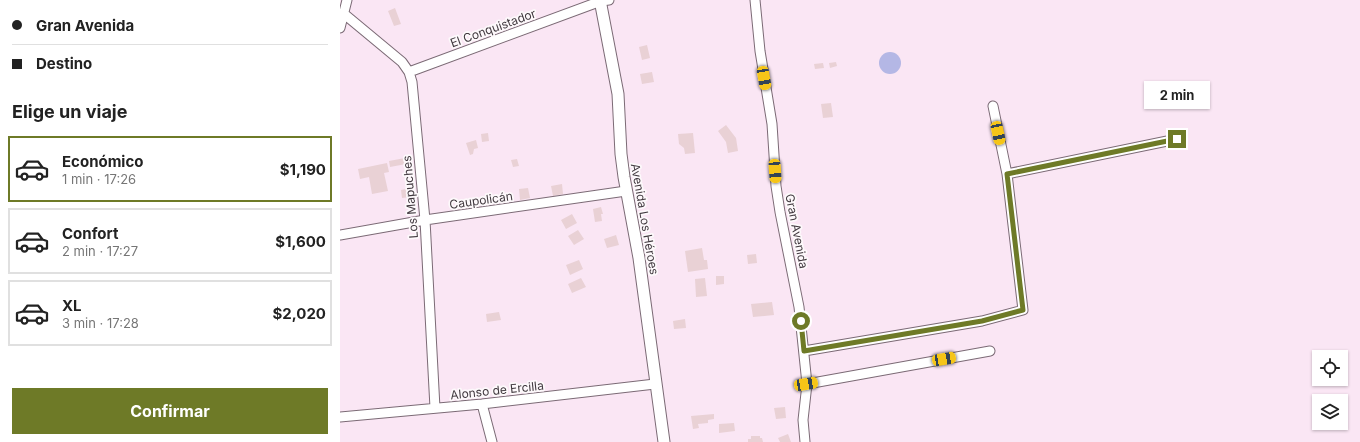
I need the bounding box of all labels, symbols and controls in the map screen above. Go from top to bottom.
street label: El Conquistador [448,5,538,50]
text: Gran Avenida [36,16,134,35]
text: Destino [36,54,92,73]
car [756,65,772,91]
callout: 2 min [1144,81,1210,109]
text: 2 min [1160,87,1194,103]
text: Elige un viaje [12,101,127,122]
car [990,120,1006,146]
route end [1168,130,1186,148]
icon: car [14,151,50,187]
text: Económico [62,152,143,171]
street label: Los Mapuches [399,155,421,239]
car [768,159,782,183]
text: $1,190 [280,160,326,179]
street label: Avenida Los Héroes [628,162,662,276]
text: 1 min · 17:26 [62,171,136,187]
street label: Caupolicán [448,188,514,212]
street label: Gran Avenida [782,192,812,270]
icon: car [14,223,50,259]
text: Confort [62,224,118,243]
text: $1,600 [275,232,326,251]
text: 2 min · 17:27 [62,243,138,259]
icon: car [14,295,50,331]
text: XL [62,296,82,315]
text: $2,020 [272,304,326,323]
route start [792,312,810,330]
text: 3 min · 17:28 [62,315,139,331]
map controls [1312,350,1348,430]
button: locate [1312,350,1348,386]
car [931,351,957,367]
car [793,376,819,392]
street label: Alonso de Ercilla [450,378,544,402]
button: Confirmar [12,388,328,434]
button: layers [1312,394,1348,430]

